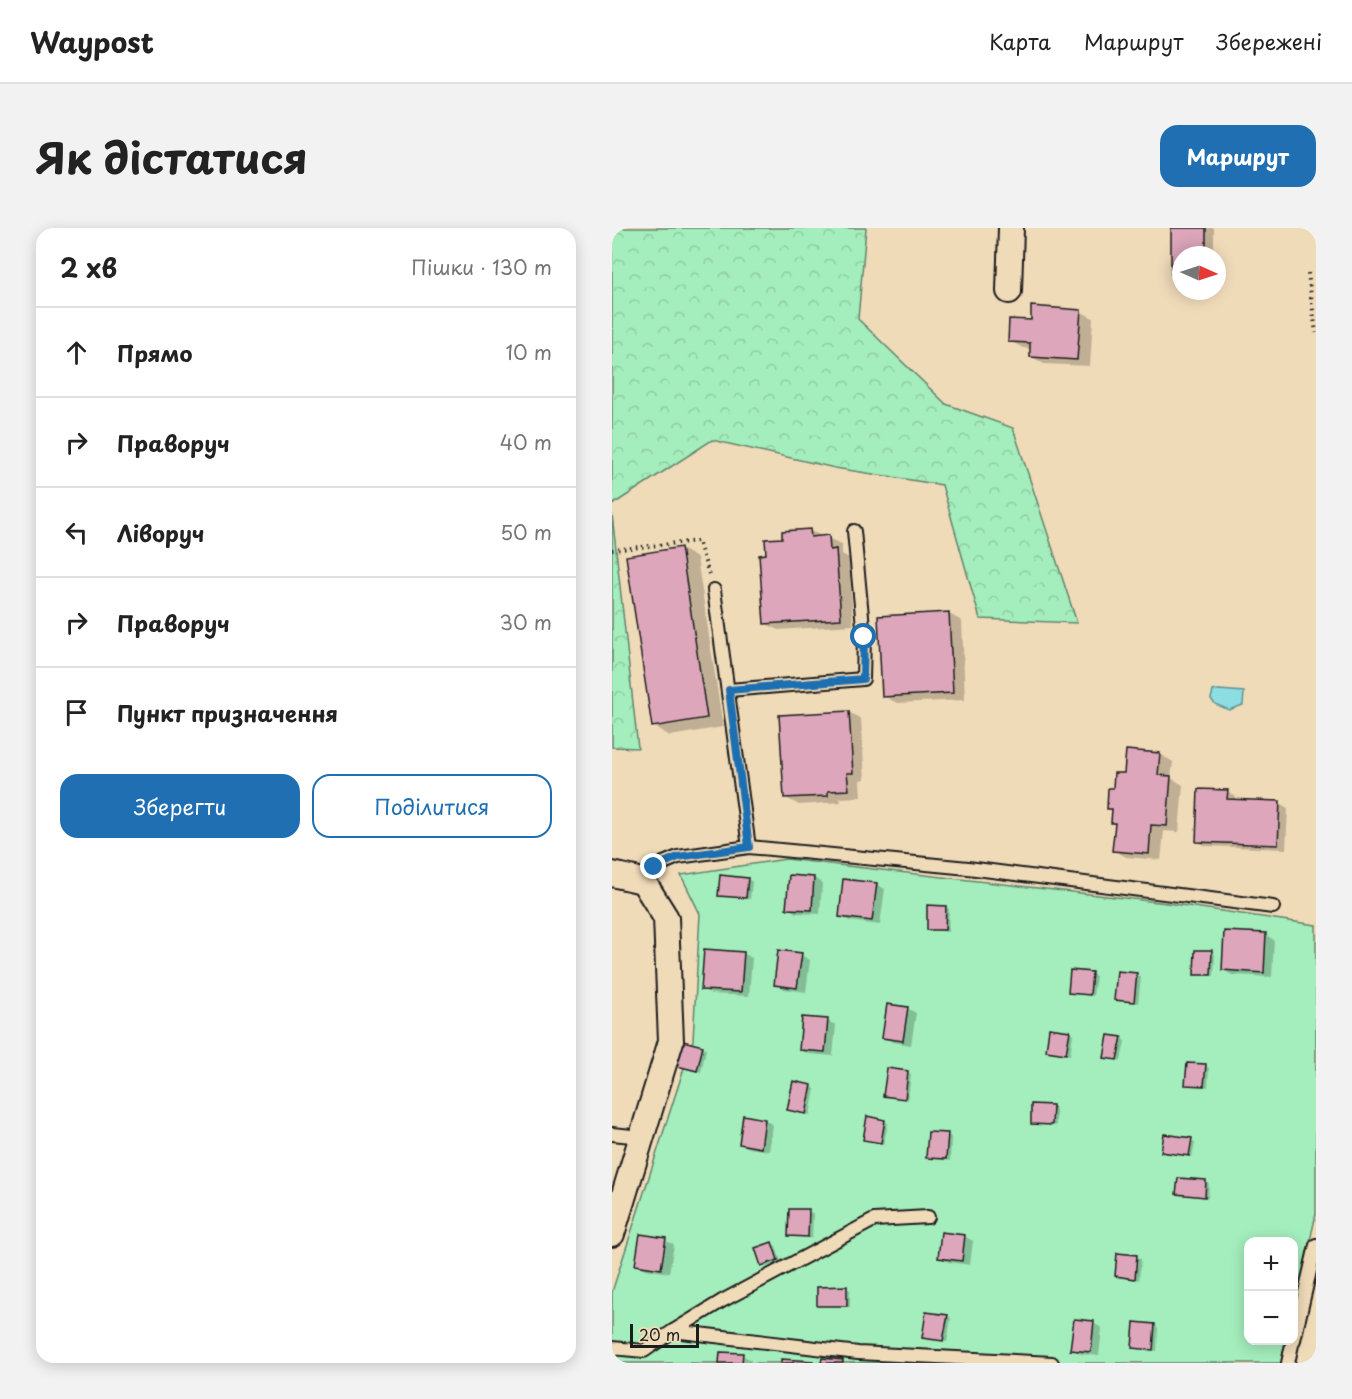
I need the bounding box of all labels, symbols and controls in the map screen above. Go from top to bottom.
text: Waypost [30,20,154,63]
text: Карта [989,25,1051,57]
text: Маршрут [1084,25,1183,57]
text: Збережені [1216,25,1322,57]
text: Як дістатися [36,125,308,188]
button: Маршрут [1160,125,1316,187]
north arrow [1172,246,1226,300]
text: 2 хв [60,248,117,287]
text: Пішки · 130 m [411,252,552,282]
icon: ahead [60,336,93,369]
text: Прямо [117,336,192,369]
text: 10 m [505,337,552,367]
icon: right [60,426,93,459]
text: Праворуч [117,426,230,459]
text: 40 m [500,427,552,457]
icon: left [60,516,93,549]
text: Ліворуч [117,516,204,549]
text: 50 m [500,517,552,547]
icon: right [60,606,93,639]
text: Праворуч [117,606,230,639]
text: 30 m [499,607,552,637]
route start [850,623,876,649]
icon: arrive [60,696,93,729]
text: Пункт призначення [117,696,338,729]
button: Зберегти [60,774,300,838]
button: Поділитися [312,774,552,838]
route end [640,853,666,879]
map controls [1244,1237,1298,1345]
button: + [1244,1237,1298,1291]
button: − [1244,1291,1298,1345]
scale bar [630,1321,699,1348]
text: 20 m [639,1322,680,1346]

